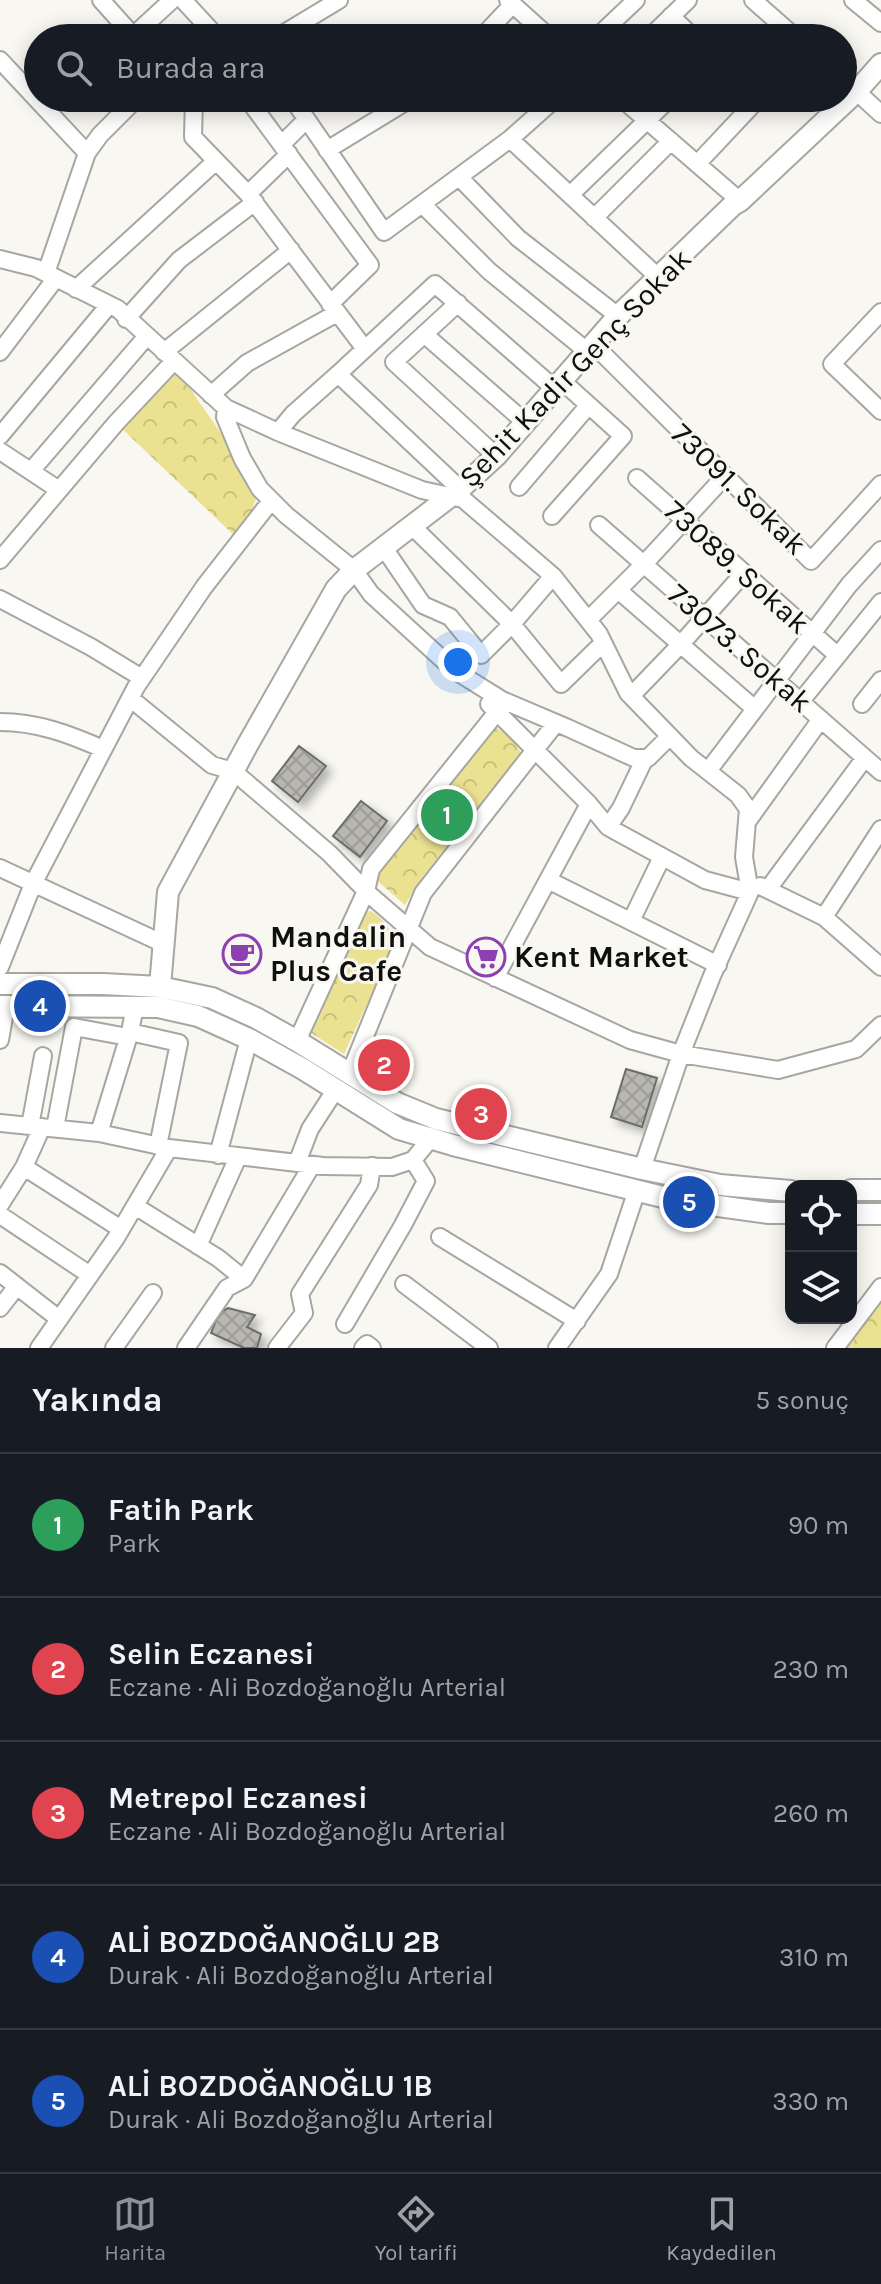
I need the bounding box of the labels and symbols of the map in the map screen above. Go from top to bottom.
street label: Şehit Kadir Genç Sokak [451,241,699,495]
street label: 73091. Sokak [664,416,814,562]
street label: 73089. Sokak [657,492,817,642]
street label: 73073. Sokak [661,576,819,720]
your location [438,642,478,682]
pin: 1 [421,785,473,845]
place label: Mandalin Plus Cafe [270,919,406,989]
cafe icon: Mandalin Plus Cafe [221,933,263,975]
supermarket icon: Kent Market [465,936,507,978]
place label: Kent Market [514,939,689,975]
pin: 4 [14,976,66,1036]
pin: 2 [358,1035,410,1095]
pin: 3 [455,1084,507,1144]
pin: 5 [663,1172,715,1232]

